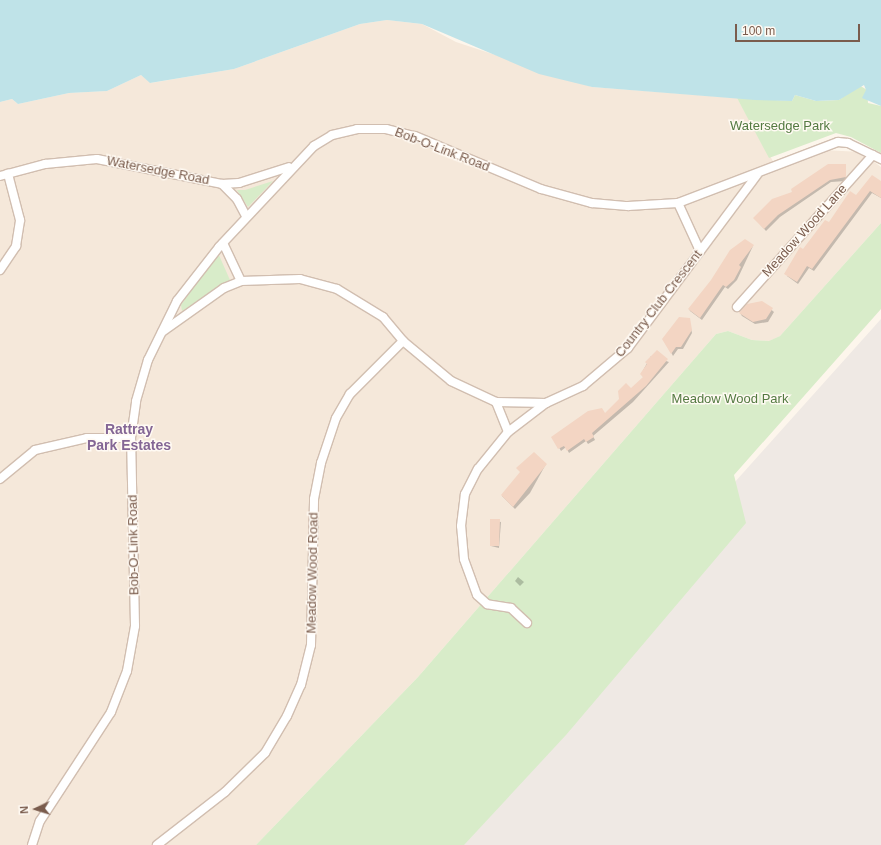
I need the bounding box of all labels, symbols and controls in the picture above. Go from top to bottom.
scale bar [737,16,862,42]
text: 100 m [742,24,775,38]
park label: Watersedge Park [730,118,830,134]
street label: Bob-O-Link Road [392,125,492,175]
street label: Watersedge Road [105,153,211,189]
street label: Meadow Wood Lane [759,182,851,280]
street label: Country Club Crescent [612,247,706,361]
park label: Meadow Wood Park [672,391,788,407]
district label: Rattray Park Estates [87,421,171,454]
street label: Bob-O-Link Road [125,495,143,595]
street label: Meadow Wood Road [304,512,322,634]
north arrow [16,789,56,829]
text: N [18,805,30,814]

